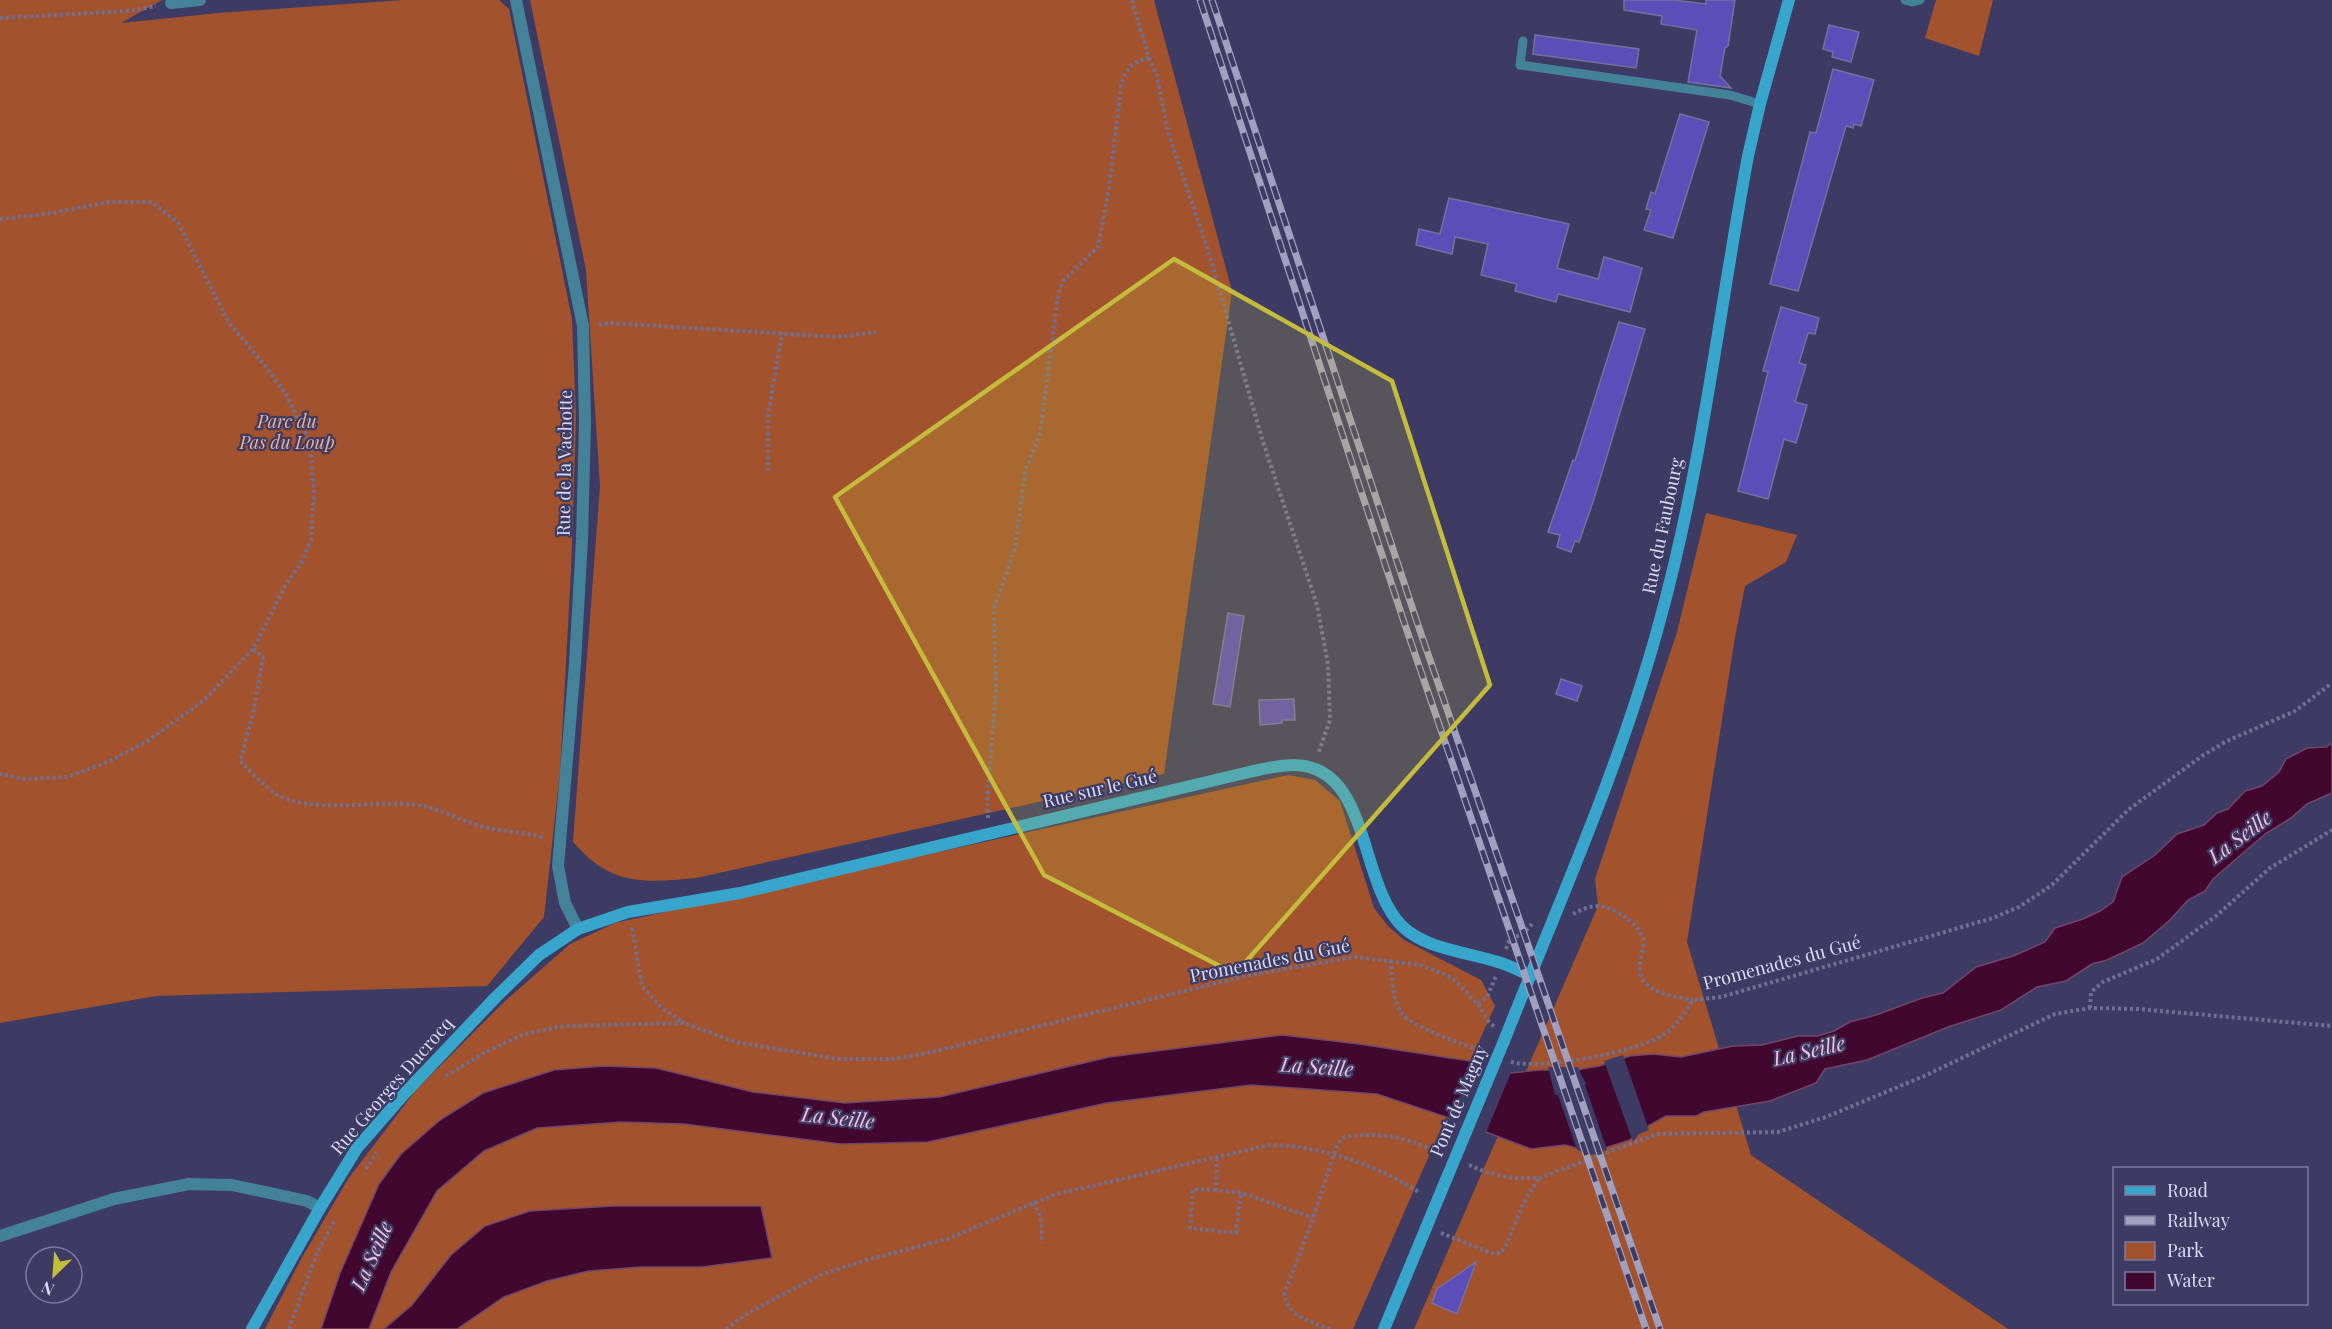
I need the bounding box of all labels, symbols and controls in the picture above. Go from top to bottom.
street label: Rue de la Vachotte [551,390,577,536]
park label: Parc du Pas du Loup [238,409,335,454]
street label: Rue du Faubourg [1636,455,1688,596]
street label: Rue sur le Gué [1040,763,1159,813]
water label: La Seille [2201,803,2277,869]
street label: Promenades du Gué [1700,929,1863,995]
street label: Promenades du Gué [1188,933,1352,987]
street label: Rue Georges Ducrocq [325,1011,458,1159]
water label: La Seille [1769,1028,1848,1071]
street label: Pont de Magny [1424,1041,1492,1160]
water label: La Seille [1279,1049,1355,1082]
water label: La Seille [799,1099,876,1134]
legend [2113,1167,2308,1305]
text: Road [2167,1178,2208,1202]
text: Railway [2167,1208,2230,1232]
water label: La Seille [343,1216,398,1295]
text: Park [2167,1238,2204,1262]
north arrow [24,1245,84,1305]
text: Water [2166,1268,2215,1292]
text: N [37,1277,57,1301]

